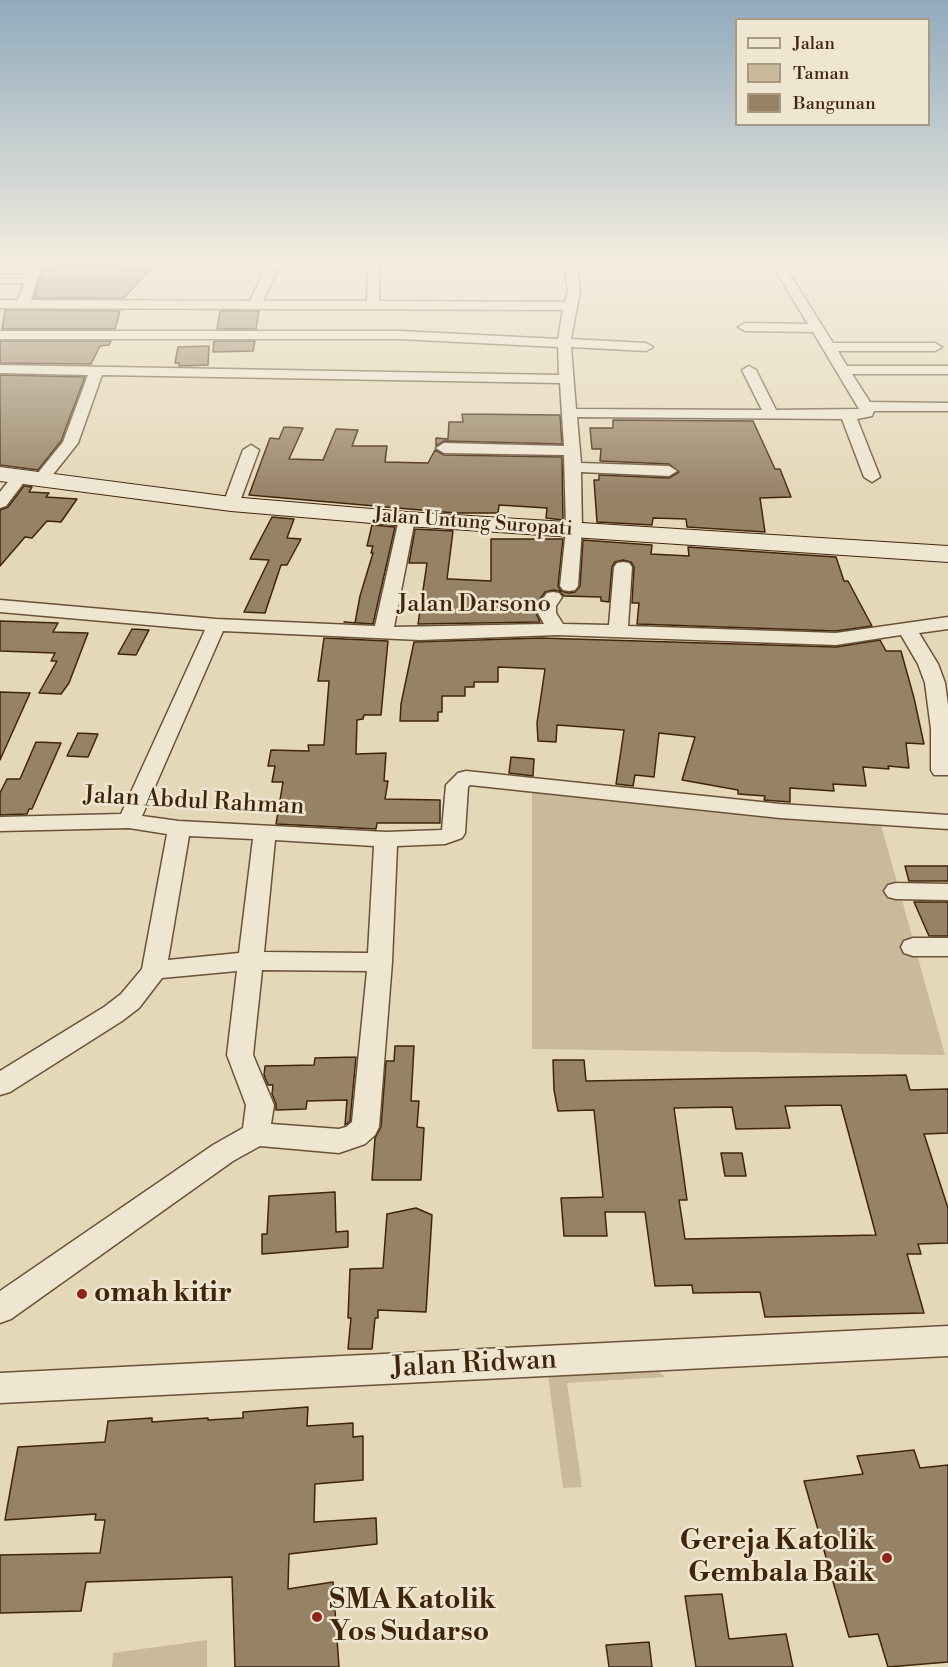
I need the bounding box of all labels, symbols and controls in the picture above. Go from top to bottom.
legend [735,18,930,126]
text: Jalan [793,32,835,55]
text: Taman [793,62,849,85]
text: Bangunan [793,92,876,115]
street label: Jalan Untung Suropati [373,504,573,542]
street label: Jalan Darsono [397,591,551,619]
street label: Jalan Abdul Rahman [83,782,305,822]
place label: omah kitir [94,1277,232,1311]
marker: omah kitir [75,1287,89,1301]
street label: Jalan Ridwan [390,1344,558,1386]
place label: Gereja Katolik Gembala Baik [680,1525,875,1591]
marker: Gereja Katolik Gembala Baik [880,1551,894,1565]
place label: SMA Katolik Yos Sudarso [329,1584,496,1650]
marker: SMA Katolik Yos Sudarso [310,1610,324,1624]

